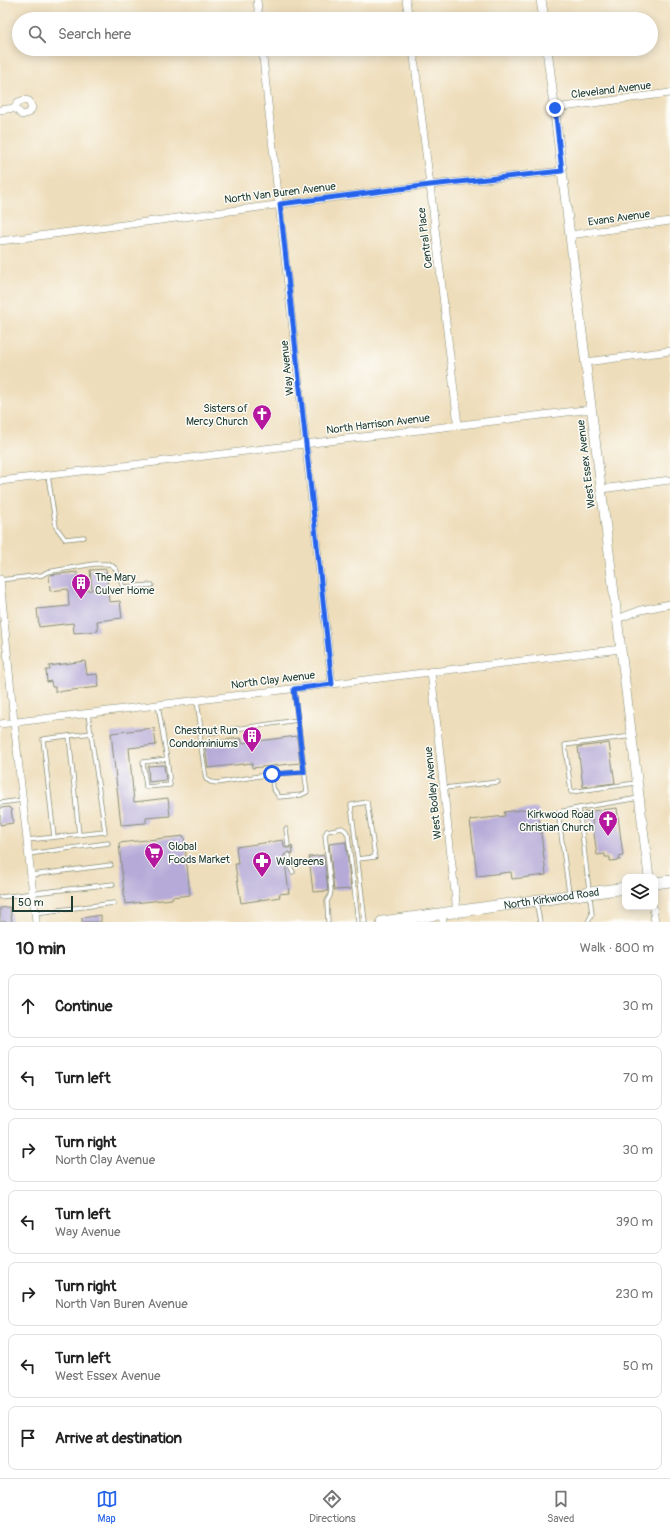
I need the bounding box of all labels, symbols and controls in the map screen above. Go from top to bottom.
search box [12,12,658,56]
icon: search [26,23,48,45]
text: Search here [58,25,131,44]
street label: Cleveland Avenue [570,79,652,101]
route end [546,99,564,117]
street label: North Van Buren Avenue [223,180,337,206]
street label: Central Place [415,206,435,269]
street label: Evans Avenue [587,207,651,229]
street label: Way Avenue [278,339,296,396]
place label: Sisters of Mercy Church [186,402,249,428]
church icon: Sisters of Mercy Church [251,403,273,431]
street label: North Harrison Avenue [325,411,431,437]
street label: West Essex Avenue [574,418,598,509]
place label: The Mary Culver Home [95,571,155,597]
building icon: The Mary Culver Home [70,572,92,600]
street label: North Clay Avenue [230,668,316,692]
place label: Chestnut Run Condominiums [169,724,238,750]
building icon: Chestnut Run Condominiums [241,725,263,753]
street label: West Bodley Avenue [422,745,444,840]
route start [263,765,281,783]
place label: Kirkwood Road Christian Church [519,808,594,834]
church icon: Kirkwood Road Christian Church [597,809,619,837]
place label: Global Foods Market [168,840,231,866]
supermarket icon: Global Foods Market [143,841,165,869]
pharmacy icon: Walgreens [251,850,273,878]
place label: Walgreens [276,855,324,868]
map controls [622,874,658,910]
button: layers [622,874,658,910]
street label: North Kirkwood Road [503,885,600,911]
scale bar [12,894,73,913]
text: 50 m [18,896,44,909]
text: 10 min [16,938,66,959]
text: Walk · 800 m [580,940,654,956]
icon: ahead [17,995,39,1017]
text: Continue [55,997,113,1016]
text: 30 m [623,998,653,1014]
icon: left [17,1067,39,1089]
text: Turn left [55,1069,111,1088]
text: 70 m [623,1070,653,1086]
text: Turn right [55,1133,116,1152]
icon: right [17,1139,39,1161]
text: 30 m [623,1142,653,1158]
text: North Clay Avenue [55,1152,155,1168]
text: Turn left [55,1205,111,1224]
icon: left [17,1211,39,1233]
text: 390 m [616,1214,653,1230]
text: Way Avenue [55,1224,120,1240]
text: Turn right [55,1277,116,1296]
icon: right [17,1283,39,1305]
text: 230 m [616,1286,653,1302]
text: North Van Buren Avenue [55,1296,188,1312]
text: Turn left [55,1349,111,1368]
icon: left [17,1355,39,1377]
text: 50 m [623,1358,653,1374]
text: West Essex Avenue [55,1368,160,1384]
icon: arrive [17,1427,39,1449]
text: Arrive at destination [55,1429,182,1448]
tab: Map [96,1488,118,1525]
tab: Directions [309,1488,356,1525]
tab: Saved [547,1488,574,1525]

